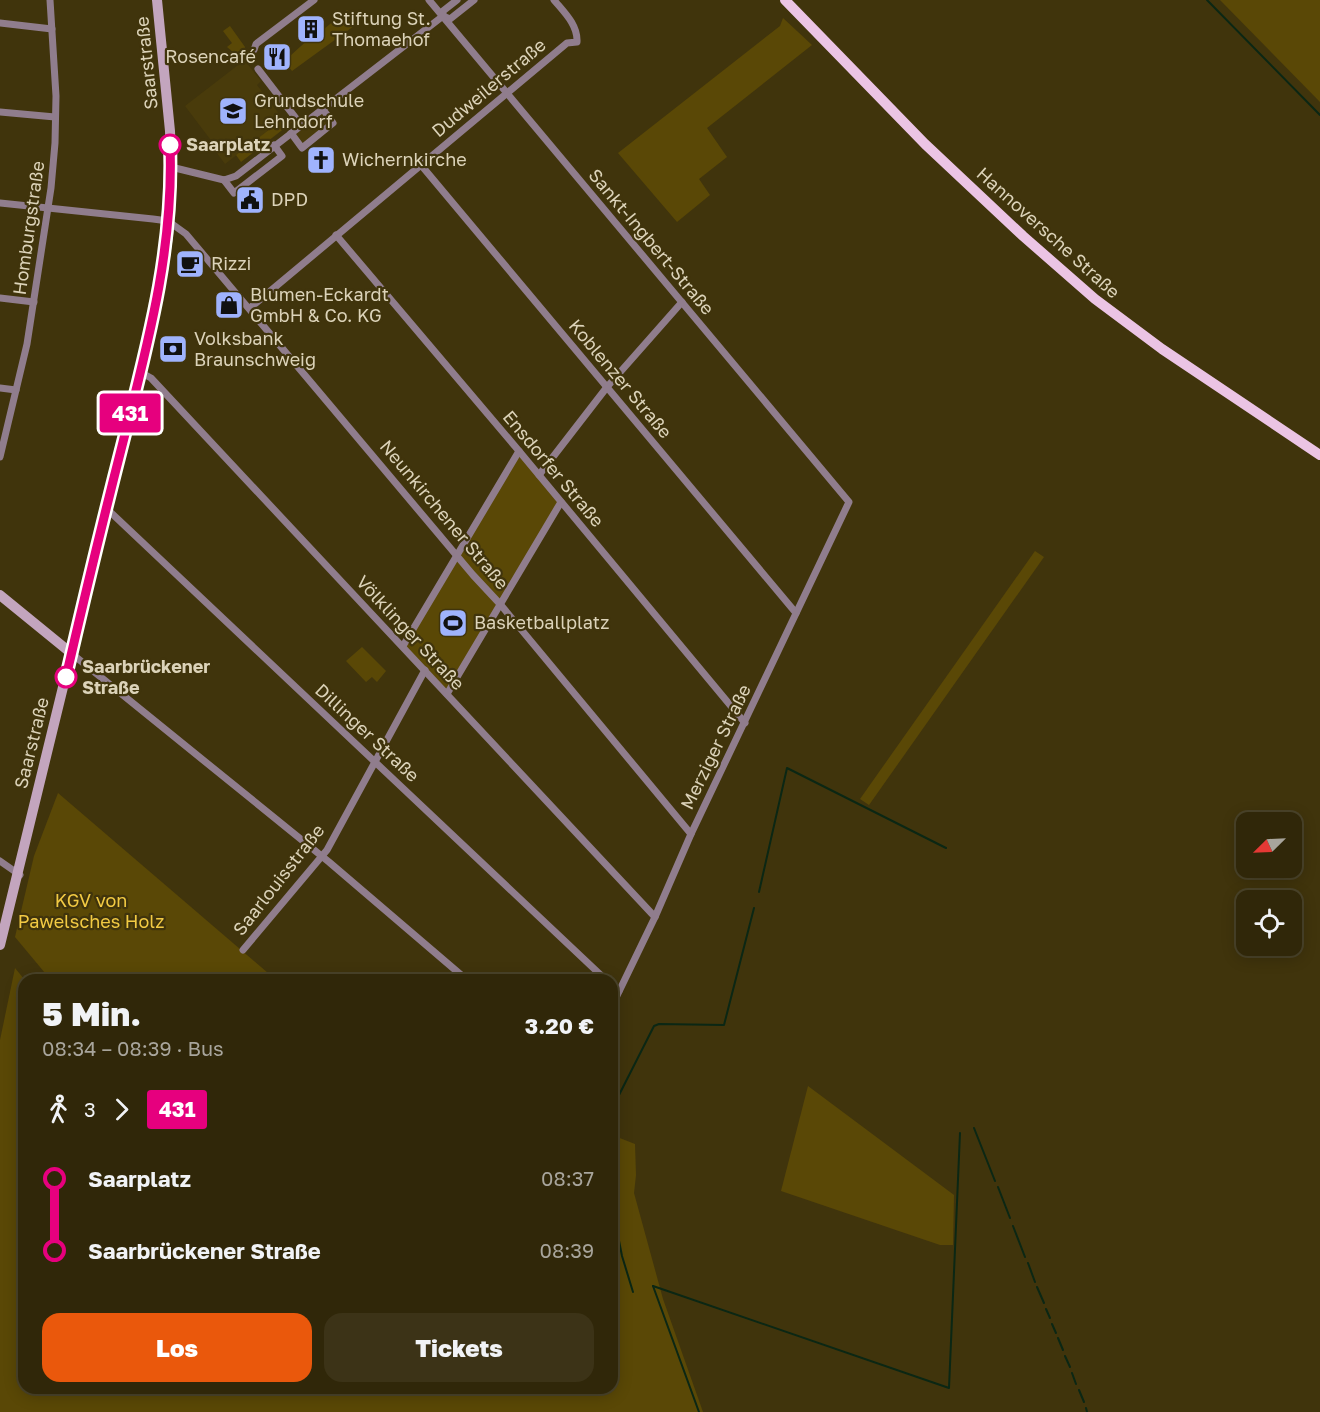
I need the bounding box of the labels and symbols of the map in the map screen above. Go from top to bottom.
place label: Stiftung St. Thomaehof [332,7,431,50]
building icon: Stiftung St. Thomaehof [295,13,327,45]
street label: Saarstraße [130,15,162,111]
street label: Dudweilerstraße [427,33,550,141]
restaurant icon: Rosencafé [261,41,293,73]
place label: Rosencafé [165,45,256,67]
place label: Grundschule Lehndorf [254,89,364,132]
school or university icon: Grundschule Lehndorf [217,95,249,127]
place label: Saarplatz [186,133,270,155]
marker: Saarplatz [159,134,181,156]
church icon: Wichernkirche [305,144,337,176]
place label: Wichernkirche [342,148,467,170]
street label: Homburgstraße [8,160,48,296]
street label: Hannoversche Straße [972,162,1125,302]
street label: Sankt-Ingbert-Straße [584,164,719,319]
public building icon: DPD [234,184,266,216]
place label: DPD [271,188,308,210]
cafe icon: Rizzi [174,248,206,280]
place label: Rizzi [211,252,251,274]
place label: Blumen-Eckardt GmbH & Co. KG [250,283,389,326]
shop icon: Blumen-Eckardt GmbH & Co. KG [213,289,245,321]
street label: Koblenzer Straße [565,314,677,442]
place label: Volksbank Braunschweig [194,327,316,370]
bank icon: Volksbank Braunschweig [157,333,189,365]
line badge: 431 [96,394,164,432]
street label: Ensdorfer Straße [499,406,609,531]
street label: Neunkirchener Straße [376,435,514,594]
street label: Völklinger Straße [352,570,469,694]
sports icon: Basketballplatz [437,607,469,639]
place label: Basketballplatz [474,611,610,633]
place label: Saarbrückener Straße [82,655,210,698]
marker: Saarbrückener Straße [55,666,77,688]
street label: Dillinger Straße [311,678,424,786]
street label: Merziger Straße [675,680,755,813]
street label: Saarstraße [9,695,53,791]
north arrow [1236,812,1302,878]
street label: Saarlouisstraße [228,819,328,939]
park label: KGV von Pawelsches Holz [18,889,164,932]

